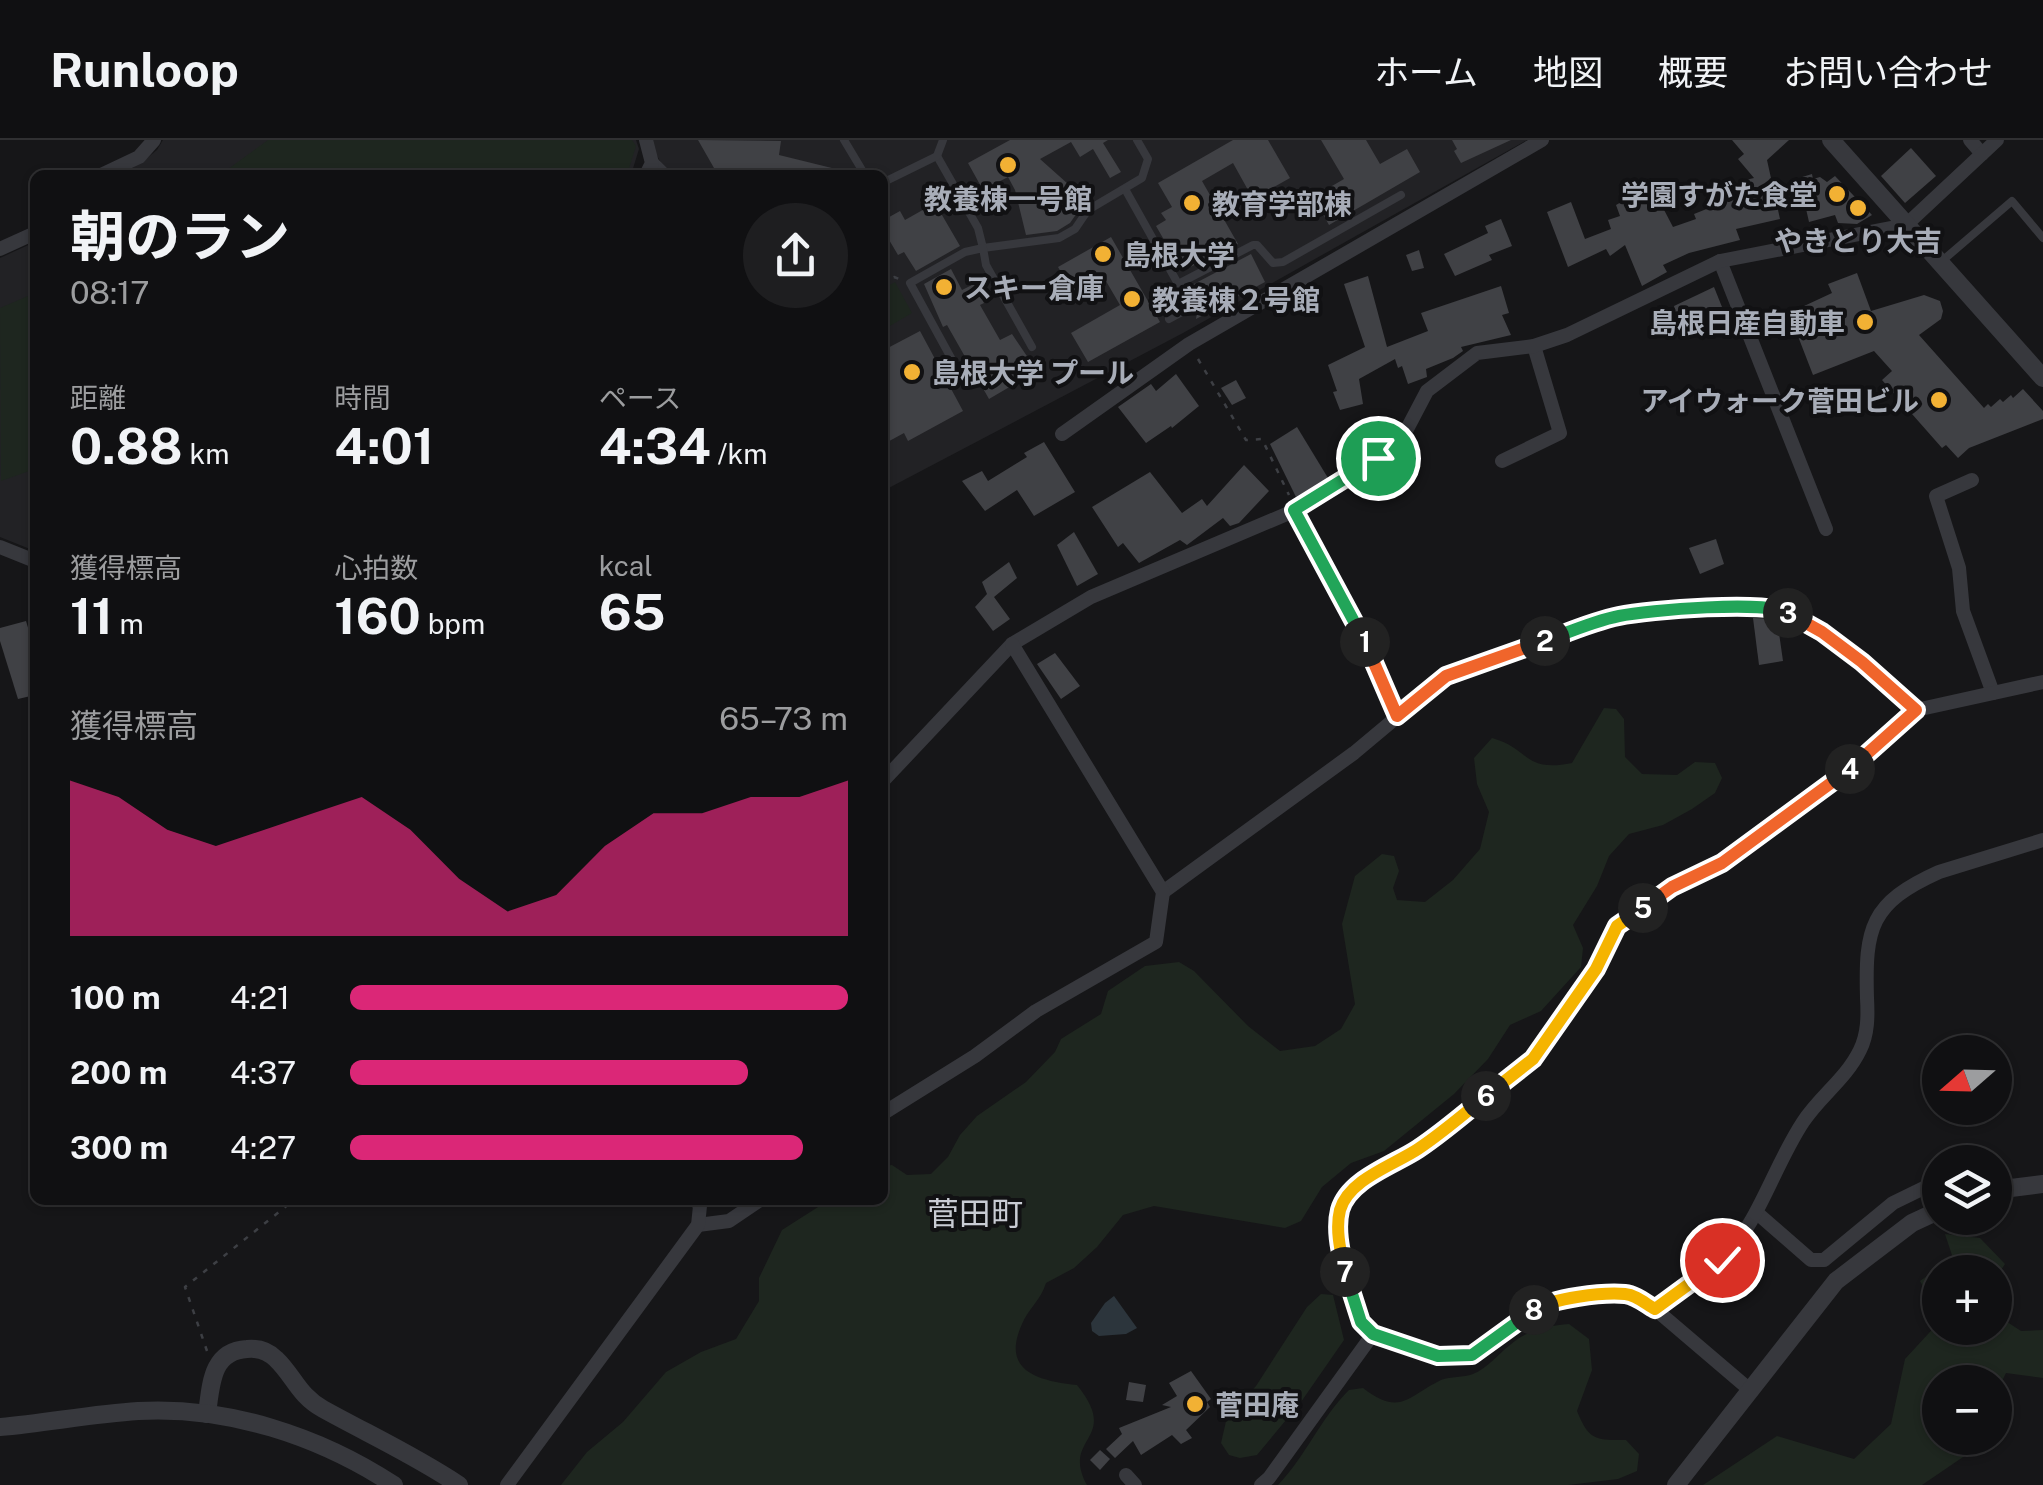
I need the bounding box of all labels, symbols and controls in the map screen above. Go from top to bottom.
text: Runloop [50,41,239,98]
text: ホーム [1374,52,1478,93]
text: 地図 [1533,52,1603,93]
text: 概要 [1658,52,1728,93]
text: お問い合わせ [1783,52,1993,93]
marker: 教養棟一号館 [997,154,1019,176]
place label: 学園すがた食堂 [1621,178,1817,211]
place label: 教養棟一号館 [924,182,1092,215]
marker: 学園すがた食堂 [1826,183,1848,205]
place label: 教育学部棟 [1212,187,1352,220]
marker: 教育学部棟 [1181,192,1203,214]
marker: やきとり大吉 [1847,197,1869,219]
button: share [743,203,848,308]
text: 朝のラン [70,204,290,268]
place label: やきとり大吉 [1774,224,1942,257]
place label: 島根大学 [1123,238,1235,271]
marker: 島根大学 [1092,243,1114,265]
place label: スキー倉庫 [964,271,1104,304]
text: 08:17 [70,274,150,311]
marker: スキー倉庫 [933,276,955,298]
place label: 教養棟２号館 [1152,283,1320,316]
marker: 教養棟２号館 [1121,288,1143,310]
place label: 島根日産自動車 [1649,306,1845,339]
marker: 島根日産自動車 [1854,311,1876,333]
place label: 島根大学 プール [932,356,1134,389]
marker: 島根大学 プール [901,361,923,383]
text: 距離 [70,381,126,414]
text: 時間 [334,381,390,414]
text: ペース [599,381,681,414]
place label: アイウォーク菅田ビル [1640,384,1919,417]
marker: アイウォーク菅田ビル [1928,389,1950,411]
text: 0.88 [70,416,183,475]
text: 4:01 [334,416,434,475]
text: 4:34 [599,416,711,475]
pin [1336,416,1421,501]
icon: arrive [1351,431,1406,486]
text: km [183,437,229,470]
text: /km [711,437,767,470]
text: kcal [599,549,653,582]
text: 獲得標高 [70,551,182,584]
text: 心拍数 [334,551,418,584]
text: 65 [599,582,665,641]
text: 11 [70,586,113,645]
text: 160 [334,586,421,645]
pin: 3 [1763,588,1813,638]
text: 3 [1779,596,1797,629]
text: m [113,607,144,640]
text: bpm [421,607,485,640]
pin: 2 [1520,616,1570,666]
pin: 1 [1340,617,1390,667]
text: 2 [1536,624,1554,657]
text: 1 [1359,625,1371,658]
text: 65–73 m [719,700,848,737]
text: 獲得標高 [70,707,198,744]
pin: 4 [1825,744,1875,794]
text: 4 [1841,752,1859,785]
pin: 5 [1618,883,1668,933]
text: 5 [1634,891,1652,924]
text: 100 m [70,979,161,1016]
text: 4:21 [230,979,290,1016]
north arrow [1922,1035,2012,1125]
map controls [1922,1035,2012,1455]
text: 200 m [70,1054,167,1091]
text: 4:37 [230,1054,296,1091]
pin: 6 [1461,1071,1511,1121]
text: 6 [1477,1079,1495,1112]
text: 300 m [70,1129,168,1166]
text: 4:27 [230,1129,296,1166]
button: layers [1922,1145,2012,1235]
district label: 菅田町 [927,1195,1023,1232]
pin [1680,1218,1765,1303]
icon: check [1695,1233,1750,1288]
pin: 7 [1320,1247,1370,1297]
text: 7 [1336,1255,1354,1288]
button: + [1922,1255,2012,1345]
pin: 8 [1509,1285,1559,1335]
text: 8 [1525,1293,1543,1326]
button: − [1922,1365,2012,1455]
place label: 菅田庵 [1215,1388,1299,1421]
marker: 菅田庵 [1184,1393,1206,1415]

